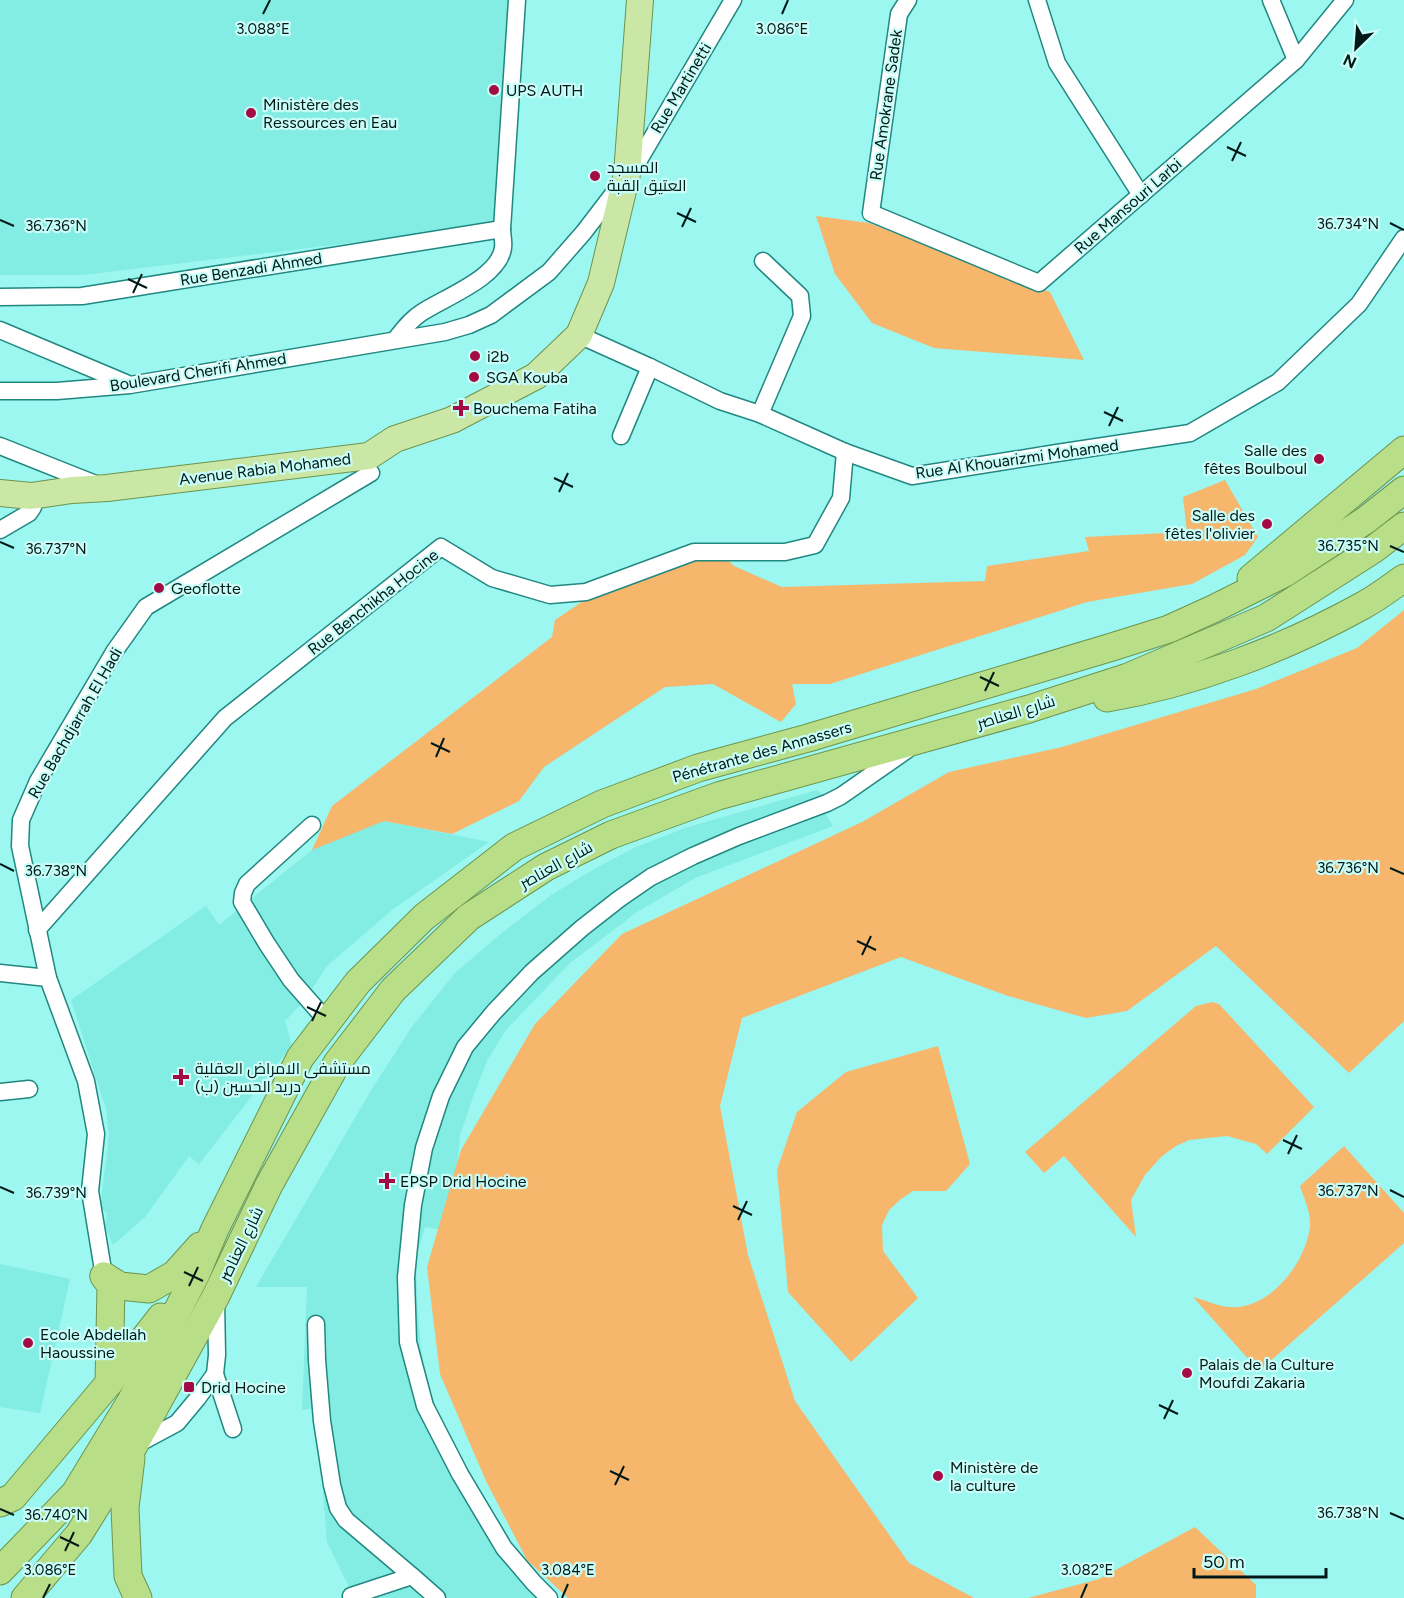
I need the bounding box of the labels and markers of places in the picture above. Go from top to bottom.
place label: UPS AUTH [506,81,583,100]
marker: UPS AUTH [487,83,501,97]
place label: Ministère des Ressources en Eau [263,95,397,132]
marker: Ministère des Ressources en Eau [244,106,258,120]
place label: المسجد العتيق القبة [607,158,686,196]
marker: المسجد العتيق القبة [588,169,602,183]
place label: i2b [487,347,509,366]
marker: i2b [468,349,482,363]
place label: SGA Kouba [486,368,568,387]
marker: SGA Kouba [467,370,481,384]
place label: Bouchema Fatiha [473,399,597,418]
marker: Bouchema Fatiha [454,401,468,415]
place label: Salle des fêtes Boulboul [1204,441,1307,478]
marker: Salle des fêtes Boulboul [1312,452,1326,466]
place label: Salle des fêtes l'olivier [1165,506,1256,543]
marker: Salle des fêtes l'olivier [1260,517,1274,531]
place label: Geoflotte [171,579,241,598]
marker: Geoflotte [152,581,166,595]
place label: مستشفى الامراض العقلية دريد الحسين (ب) [195,1059,371,1097]
marker: مستشفى الامراض العقلية دريد الحسين (ب) [172,1068,190,1086]
marker: EPSP Drid Hocine [378,1172,396,1190]
place label: EPSP Drid Hocine [400,1172,527,1191]
place label: Ecole Abdellah Haoussine [40,1325,146,1362]
marker: Ecole Abdellah Haoussine [21,1336,35,1350]
place label: Palais de la Culture Moufdi Zakaria [1199,1355,1334,1392]
marker: Palais de la Culture Moufdi Zakaria [1180,1366,1194,1380]
place label: Drid Hocine [201,1378,286,1397]
marker: Drid Hocine [182,1380,196,1394]
place label: Ministère de la culture [950,1458,1039,1495]
marker: Ministère de la culture [931,1469,945,1483]

